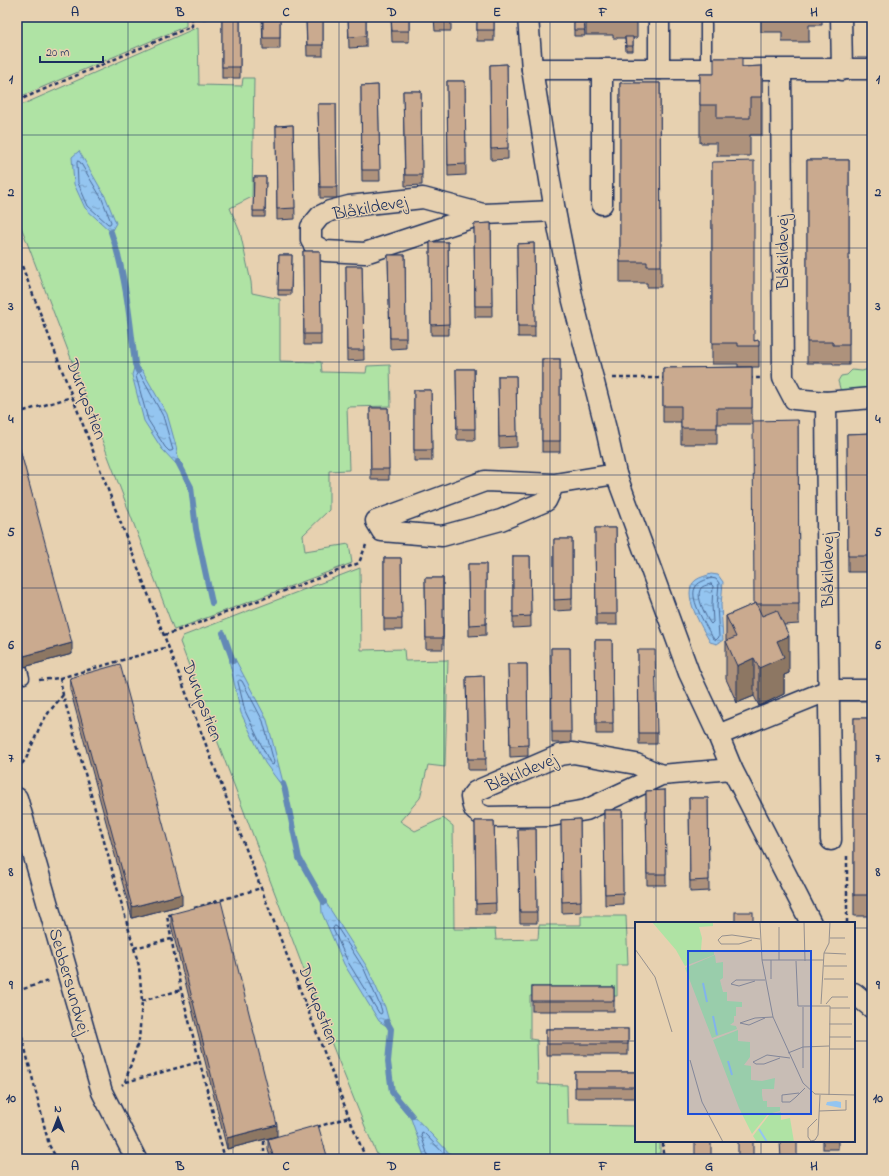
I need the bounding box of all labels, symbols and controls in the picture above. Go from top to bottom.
text: A [71,3,79,22]
text: B [175,3,185,22]
text: C [282,3,290,22]
text: D [386,3,397,22]
text: E [493,3,501,22]
text: F [598,3,608,22]
text: G [705,3,713,22]
text: H [810,3,818,22]
scale bar [40,38,103,64]
text: 20 m [46,44,69,62]
text: 1 [9,70,14,89]
text: 1 [876,70,881,89]
text: 2 [7,183,15,202]
text: 2 [874,183,882,202]
street label: Blåkildevej [330,190,410,228]
street label: Blåkildevej [771,214,797,291]
text: 3 [7,297,14,316]
text: 3 [874,297,881,316]
street label: Durupstien [58,355,112,444]
text: 4 [7,410,14,429]
text: 4 [874,410,881,429]
text: 5 [7,523,15,542]
text: 5 [874,523,882,542]
street label: Blåkildevej [816,532,842,609]
text: 6 [7,636,14,655]
text: 6 [874,636,881,655]
street label: Durupstien [174,657,228,746]
street label: Blåkildevej [481,747,562,801]
text: 7 [8,749,14,768]
text: 7 [875,749,881,768]
text: 8 [8,863,14,882]
text: 8 [875,863,881,882]
inset map [635,922,855,1142]
street label: Sebbersundvej [41,925,96,1038]
street label: Durupstien [290,960,344,1049]
text: 9 [8,976,14,995]
text: 9 [875,976,881,995]
text: 10 [6,1089,16,1108]
text: 10 [873,1089,883,1108]
north arrow [38,1098,78,1138]
text: N [54,1101,62,1117]
text: A [71,1157,79,1176]
text: B [175,1157,185,1176]
text: C [282,1157,290,1176]
text: D [386,1157,397,1176]
text: E [493,1157,501,1176]
text: F [598,1157,608,1176]
text: G [705,1157,713,1176]
text: H [810,1157,818,1176]

